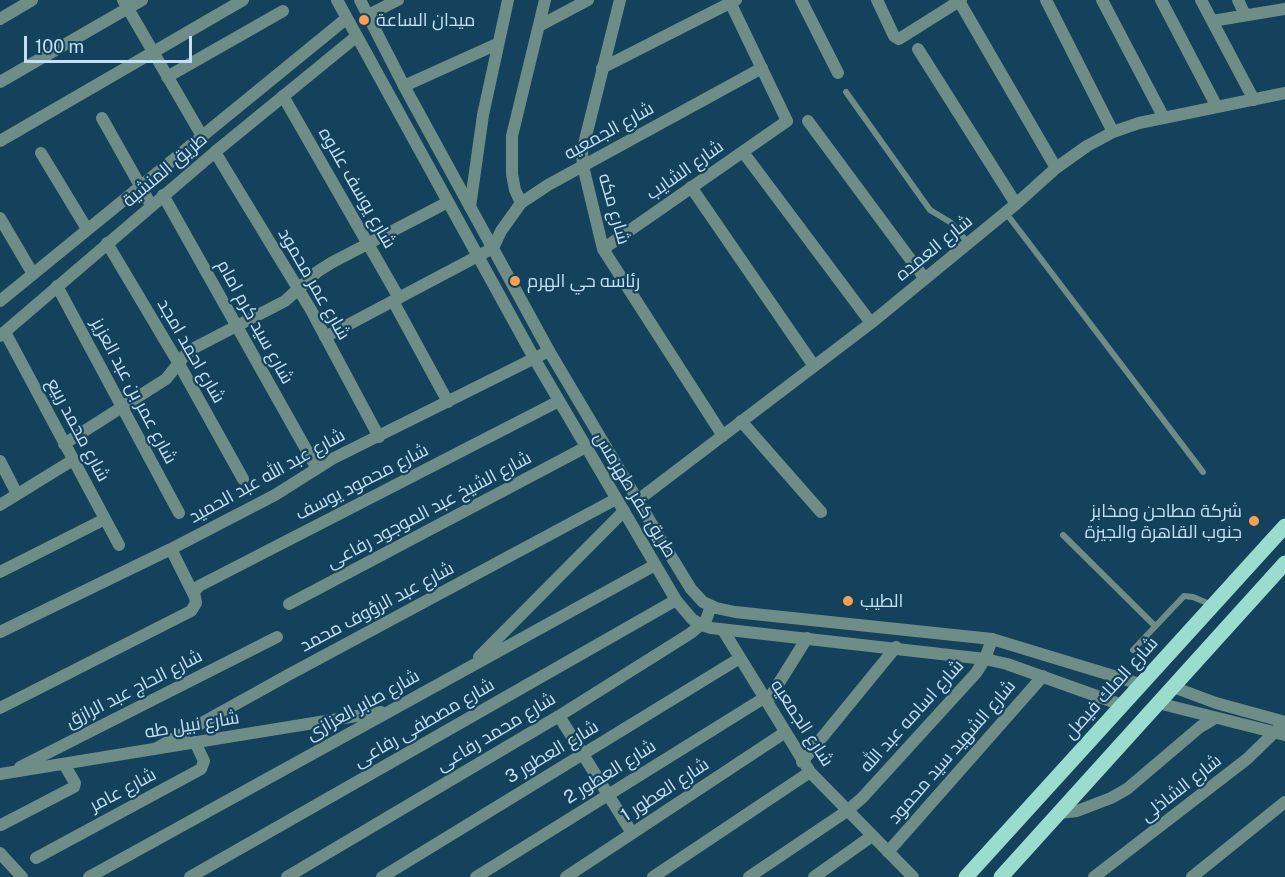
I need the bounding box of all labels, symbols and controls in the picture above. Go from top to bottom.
place label: ميدان الساعة [376,9,475,31]
marker: ميدان الساعة [357,13,371,27]
scale bar [27,24,195,62]
text: 100 m [35,36,84,57]
street label: شارع الجمعيه [560,98,658,164]
street label: شارع يوسف علاوه [314,124,400,252]
street label: طريق المنشية [118,128,212,212]
street label: شارع الشايب [642,136,728,204]
street label: شارع مكه [594,171,634,247]
street label: شارع العمده [891,210,977,286]
street label: شارع عمر محمود [273,224,355,344]
street label: شارع سيد كرم امام [212,256,298,388]
place label: رئاسه حي الهرم [527,270,640,292]
marker: رئاسه حي الهرم [508,274,522,288]
street label: شارع احمد امجد [152,295,230,407]
street label: شارع عمر بن عبد العزيز [86,314,182,468]
street label: شارع محمد ربيع [42,375,114,485]
street label: شارع عبد الله عبد الحميد [185,424,349,528]
street label: طريق كفر طهرمس [589,428,681,562]
street label: شارع محمود يوسف [292,439,432,525]
street label: شارع الشيخ عبد الموجود رفاعى [323,447,535,573]
place label: شركة مطاحن ومخابز جنوب القاهرة والجيزة [1085,500,1242,542]
marker: شركة مطاحن ومخابز جنوب القاهرة والجيزة [1247,514,1261,528]
street label: شارع عبد الرؤوف محمد [296,557,458,657]
place label: الطيب [860,590,903,612]
marker: الطيب [841,594,855,608]
street label: شارع الملك فيصل [1059,632,1163,744]
street label: شارع الحاج عبد الرازق [62,645,206,733]
street label: شارع اسامه عبد الله [856,655,968,777]
street label: شارع صابر العزازى [303,665,423,745]
street label: شارع مصطفى رفاعى [350,674,498,772]
street label: شارع الجمعيه [766,676,838,770]
street label: شارع الشهيد سيد محمود [884,676,1020,828]
street label: شارع محمد رفاعى [432,688,560,776]
street label: شارع نبيل طه [143,707,241,743]
street label: شارع العطور 3 [502,716,602,788]
street label: شارع العطور 2 [560,735,660,809]
street label: شارع الشاذلى [1136,750,1226,826]
street label: شارع العطور 1 [617,753,713,827]
street label: شارع عامر [86,764,160,816]

